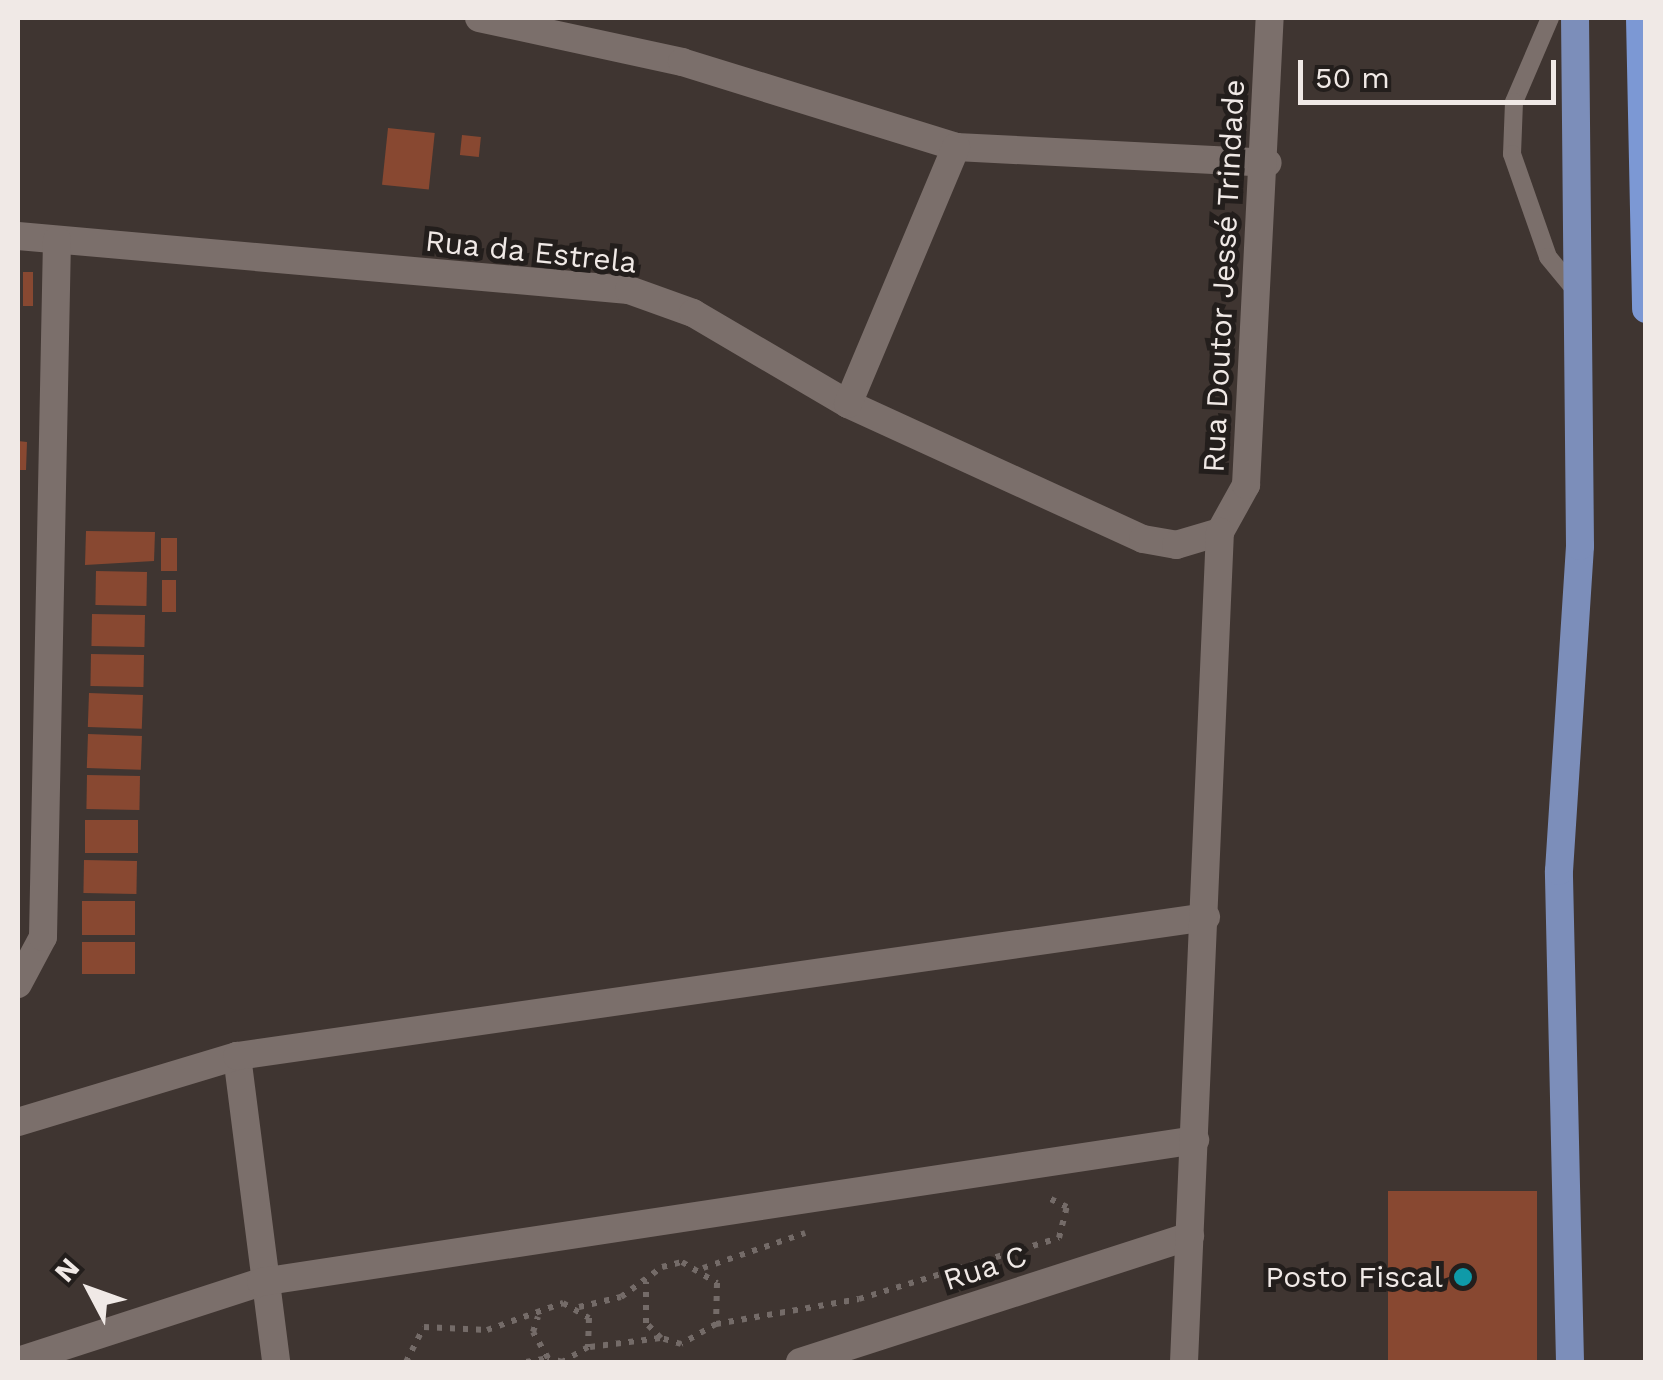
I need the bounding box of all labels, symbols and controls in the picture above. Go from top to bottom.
scale bar [1303,40,1560,102]
text: 50 m [1315,60,1390,95]
street label: Rua Doutor Jessé Trindade [1196,77,1252,475]
street label: Rua da Estrela [423,223,639,281]
street label: Rua C [939,1238,1031,1298]
north arrow [40,1240,140,1340]
text: N [48,1251,86,1289]
place label: Posto Fiscal [1265,1259,1443,1295]
marker: Posto Fiscal [1452,1266,1474,1288]

